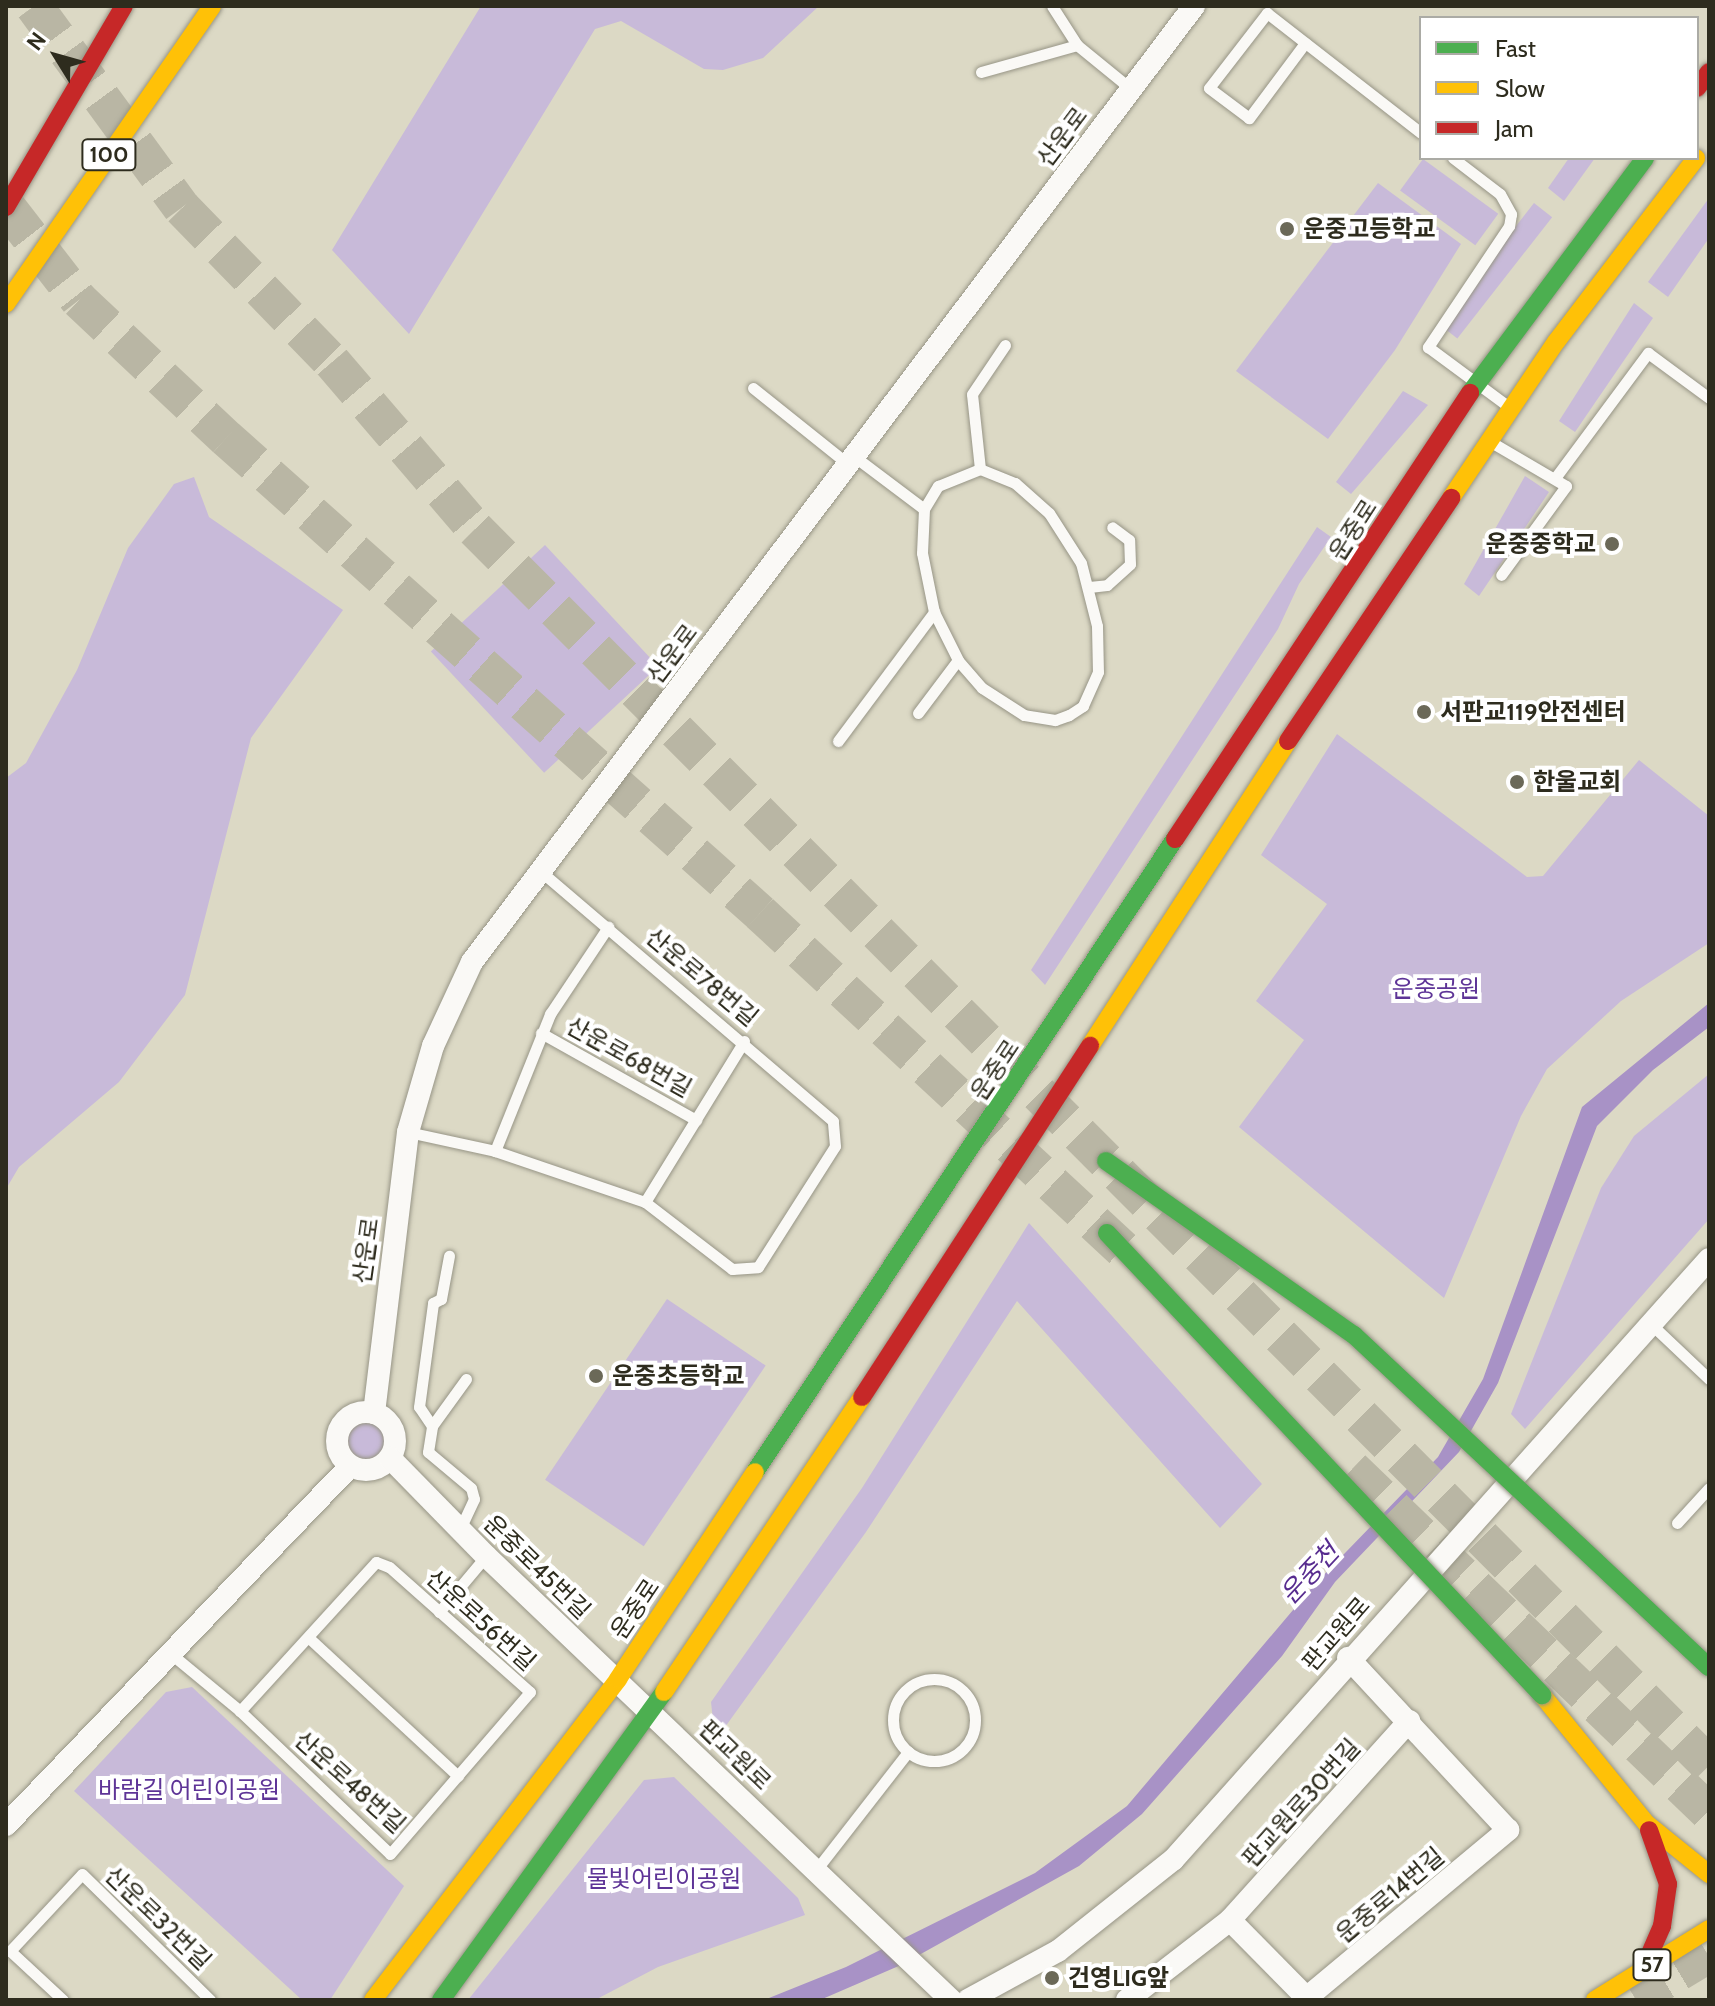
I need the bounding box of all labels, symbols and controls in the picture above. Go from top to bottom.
north arrow [16,16,96,96]
legend [1419,16,1699,160]
text: N [21,27,52,56]
text: Fast [1495,34,1536,63]
text: Slow [1495,74,1545,103]
street label: 산운로 [1031,102,1093,172]
text: Jam [1495,114,1533,143]
road number: 100 [81,137,137,173]
place label: 운중고등학교 [1303,215,1435,243]
marker: 운중고등학교 [1278,220,1296,238]
street label: 운중로 [1323,494,1383,566]
place label: 운중중학교 [1486,530,1596,558]
marker: 운중중학교 [1603,535,1621,553]
street label: 산운로 [641,619,703,689]
place label: 서판교119안전센터 [1440,698,1626,726]
marker: 서판교119안전센터 [1415,703,1433,721]
place label: 한울교회 [1533,768,1621,796]
marker: 한울교회 [1508,773,1526,791]
street label: 산운로78번길 [640,922,764,1032]
park label: 운중공원 [1392,975,1480,1003]
street label: 산운로68번길 [561,1011,697,1103]
street label: 운중로 [965,1034,1025,1106]
street label: 산운로 [347,1216,385,1286]
place label: 운중초등학교 [612,1362,744,1390]
marker: 운중초등학교 [587,1367,605,1385]
street label: 운중로45번길 [478,1509,596,1625]
water label: 운중천 [1274,1537,1346,1611]
street label: 산운로56번길 [420,1563,542,1677]
street label: 운중로 [605,1573,665,1645]
street label: 판교원로 [1296,1591,1376,1677]
street label: 판교원로 [693,1714,777,1796]
street label: 산운로48번길 [289,1725,411,1839]
street label: 판교원로30번길 [1236,1733,1366,1873]
park label: 바람길 어린이공원 [98,1776,280,1804]
street label: 운중로14번길 [1330,1842,1450,1948]
street label: 산운로32번길 [99,1860,217,1976]
park label: 물빛어린이공원 [587,1865,741,1893]
road number: 57 [1632,1947,1672,1983]
place label: 건영LIG앞 [1068,1964,1169,1992]
marker: 건영LIG앞 [1043,1969,1061,1987]

